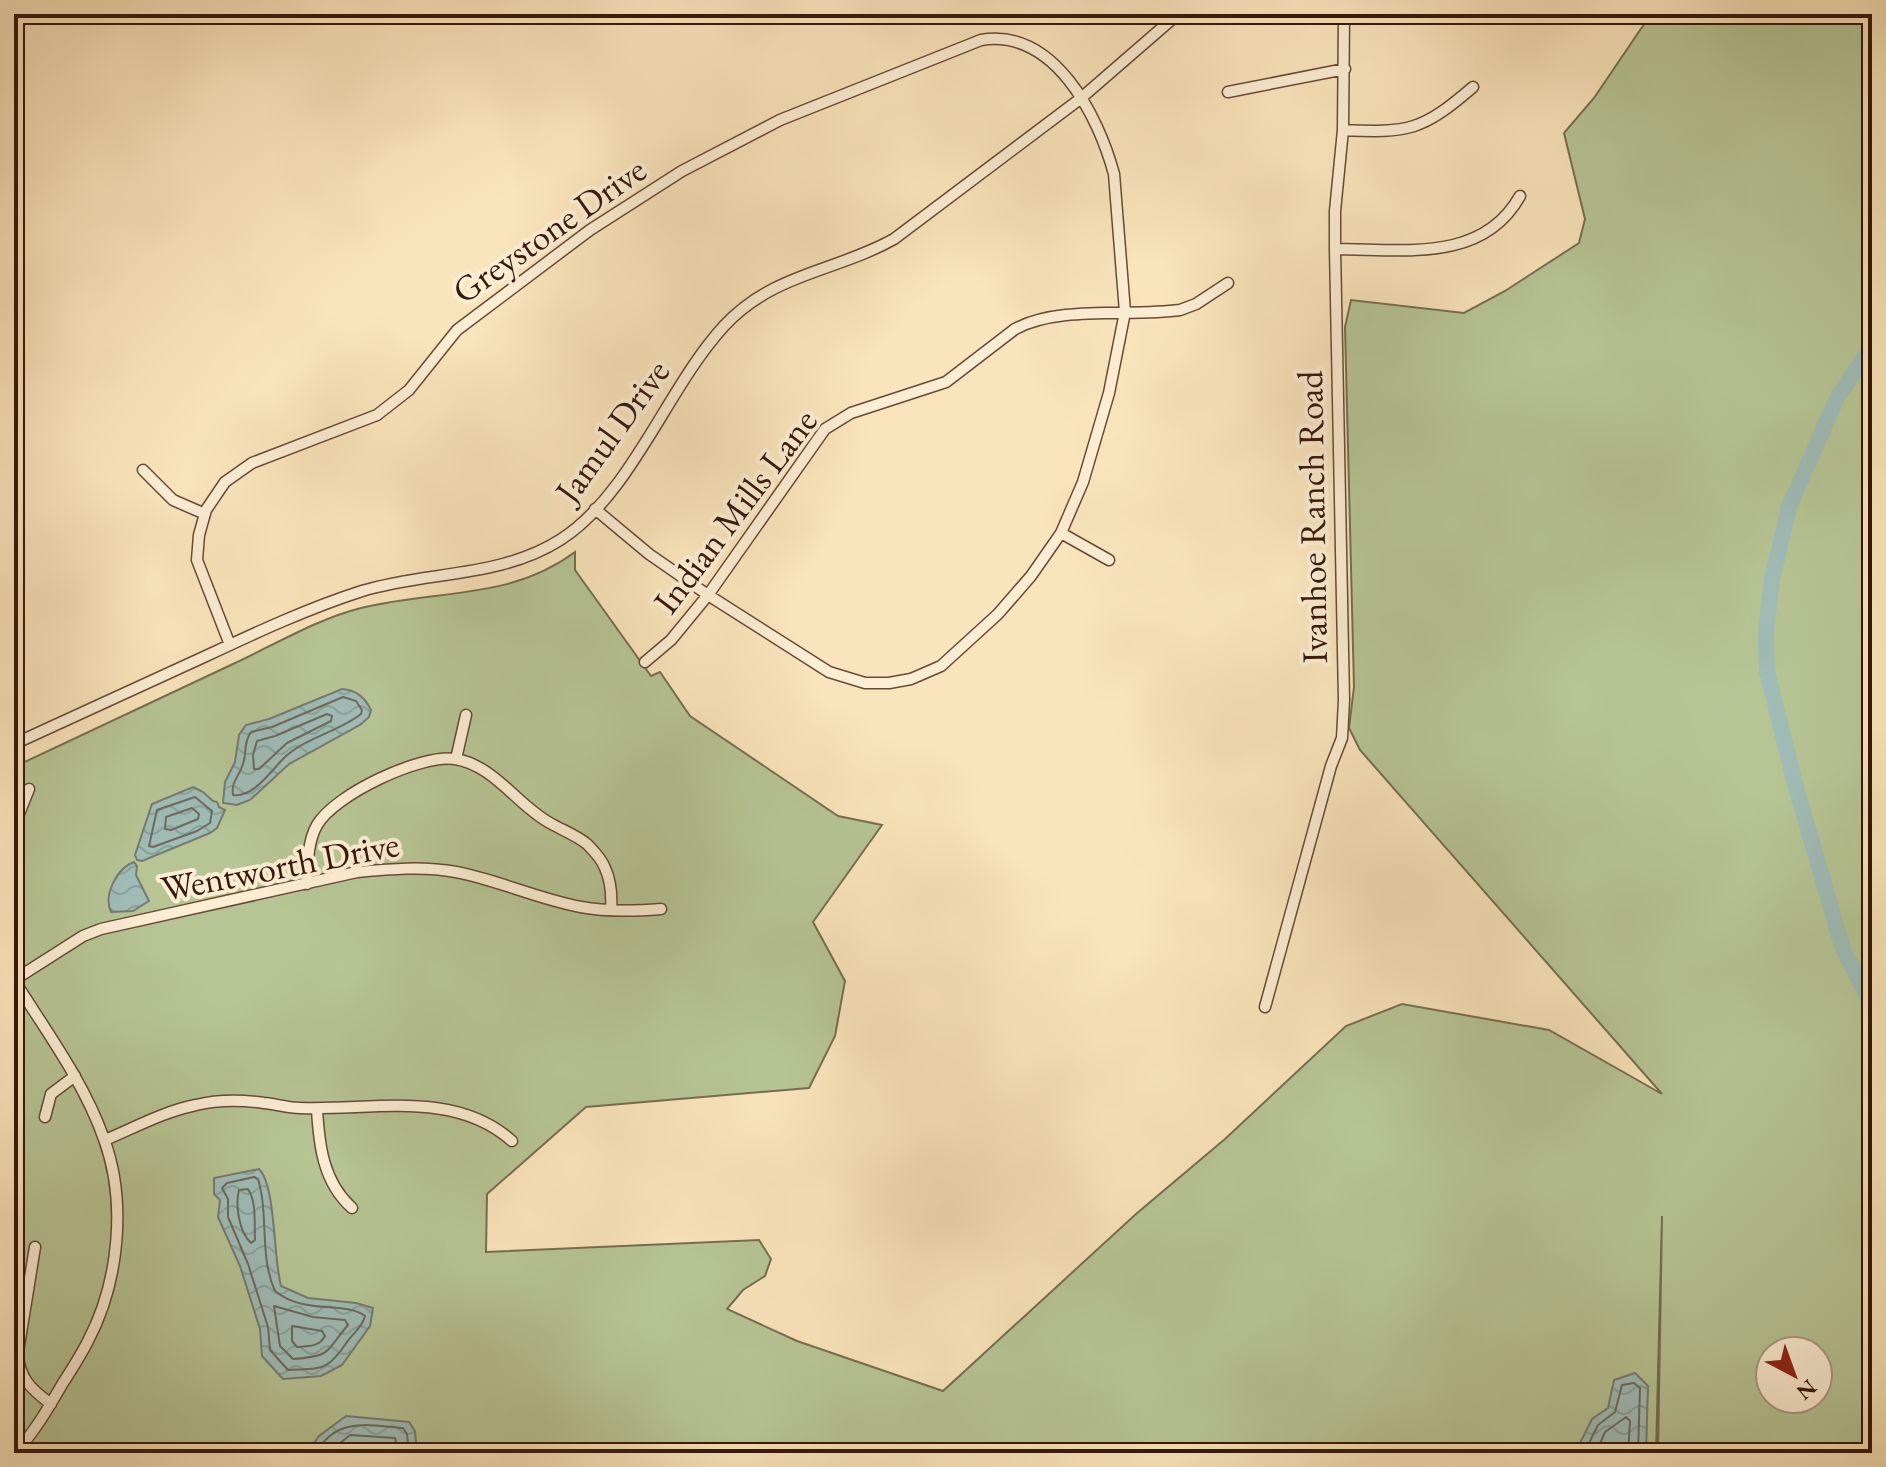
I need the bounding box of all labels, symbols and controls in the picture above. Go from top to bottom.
street label: Greystone Drive [443,146,655,314]
street label: Jamul Drive [542,350,680,515]
street label: Ivanhoe Ranch Road [1286,369,1338,664]
street label: Indian Mills Lane [643,399,827,623]
street label: Wentworth Drive [157,820,403,912]
north arrow [1754,1335,1834,1415]
text: N [1790,1373,1823,1407]

